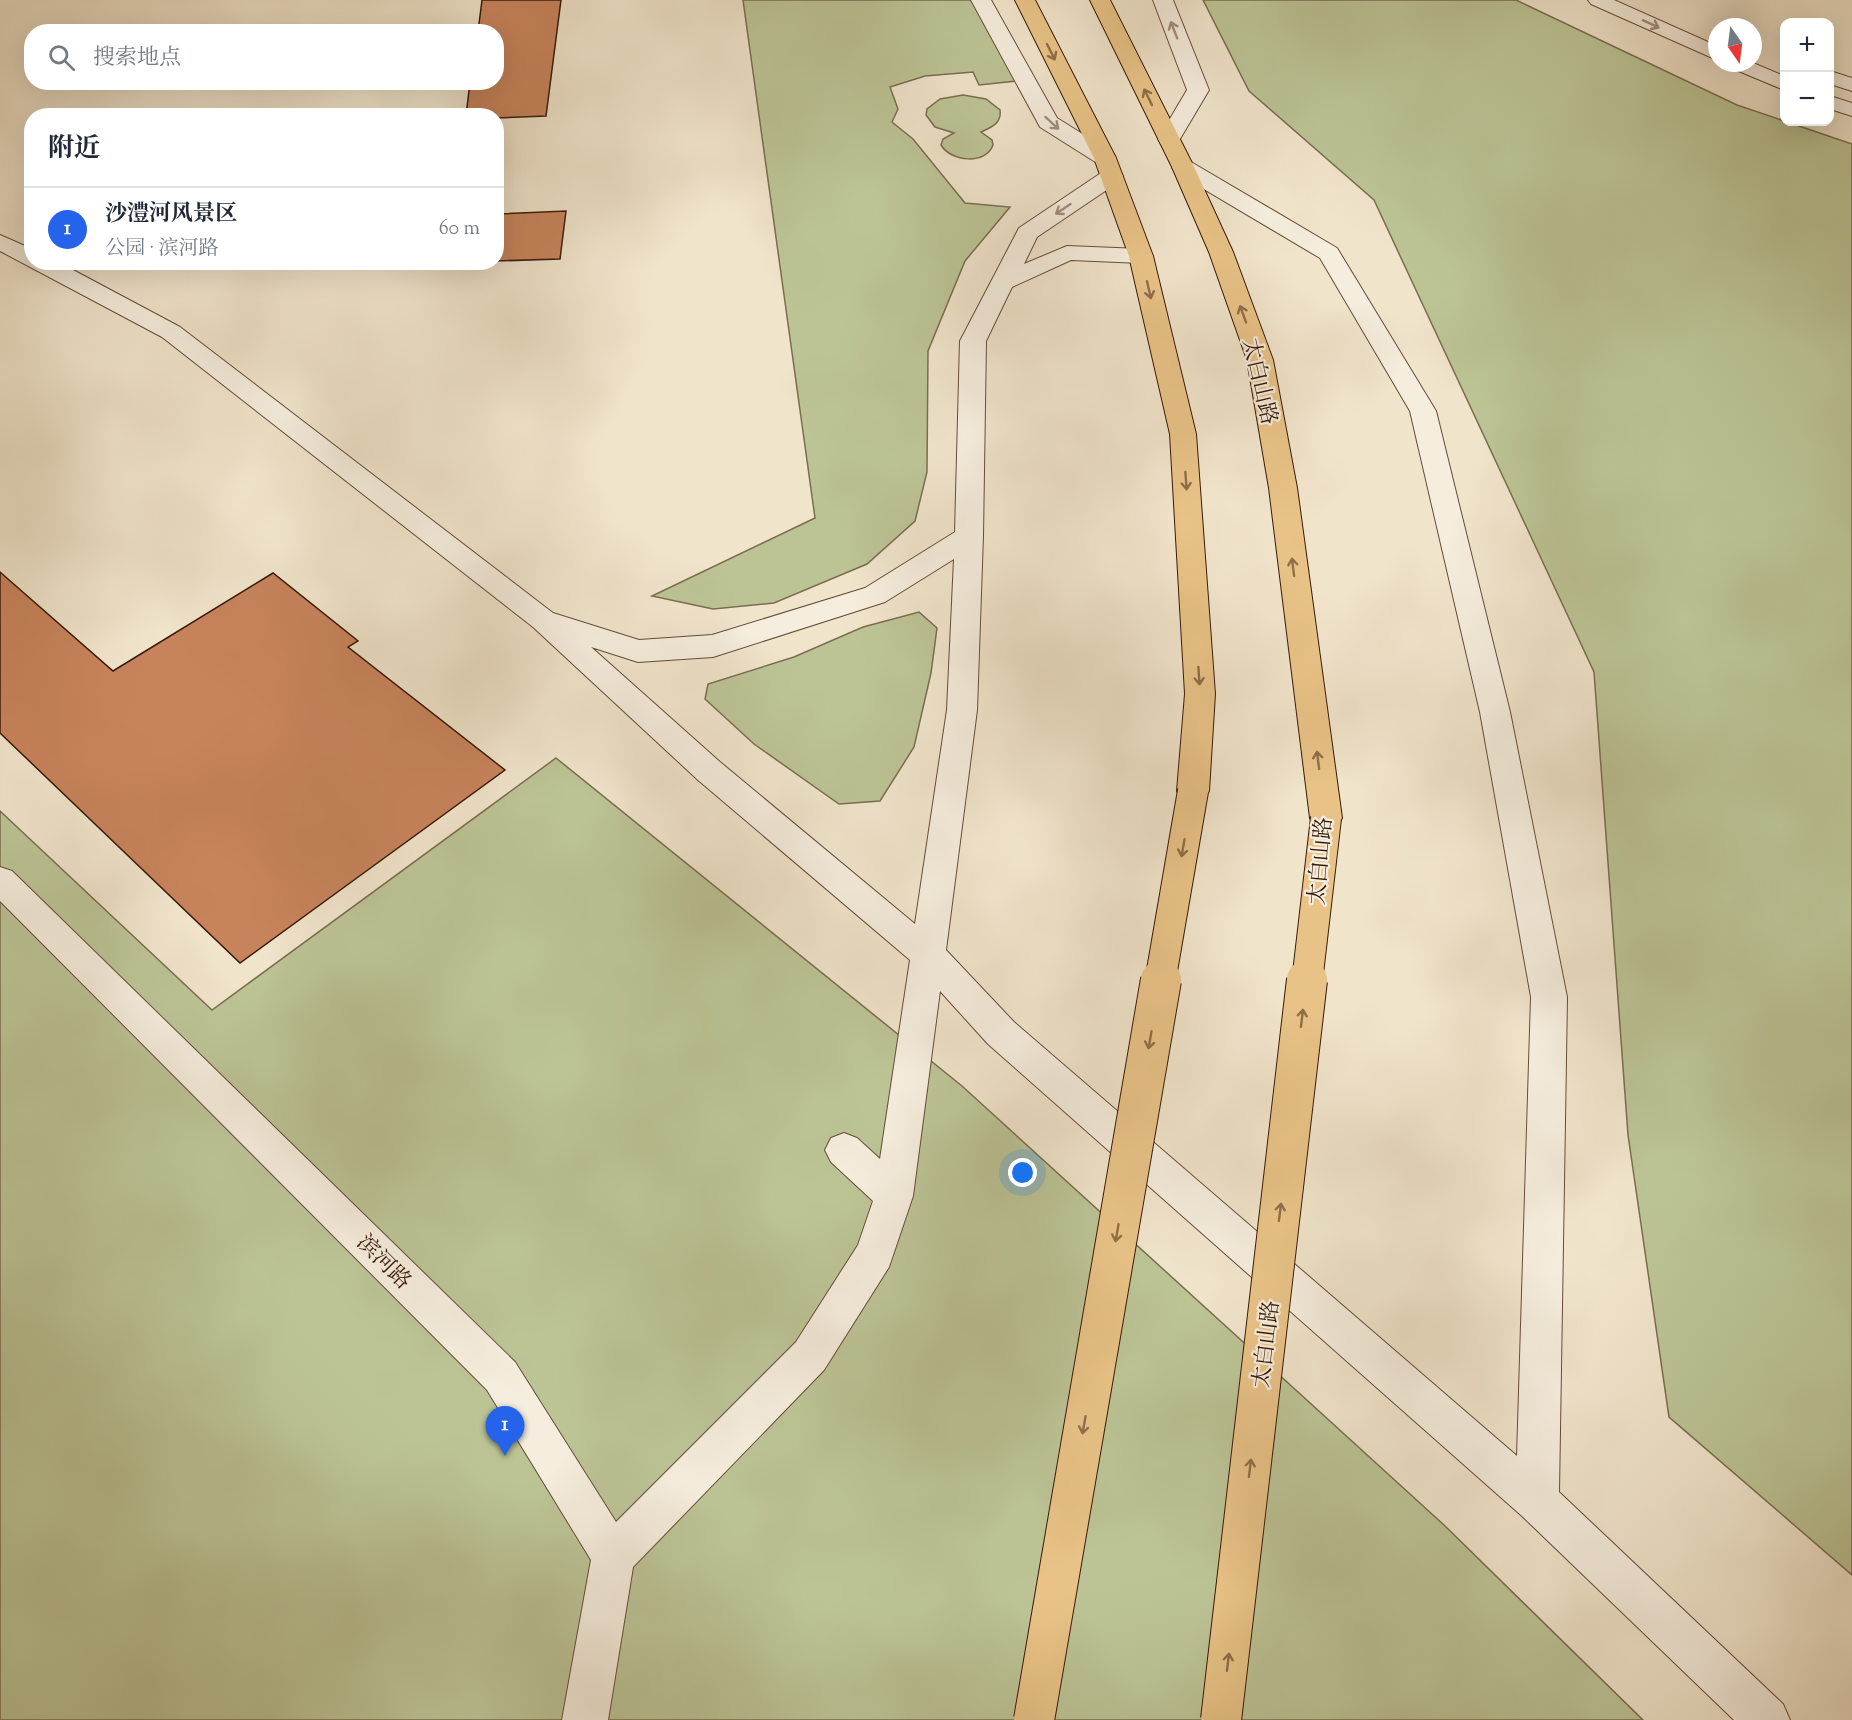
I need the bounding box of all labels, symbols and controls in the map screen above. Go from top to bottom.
north arrow [1708,18,1762,72]
map controls [1780,18,1834,126]
button: + [1780,18,1834,72]
one-way arrow [1642,20,1660,31]
one-way arrow [1168,21,1179,39]
search box [24,24,504,90]
icon: search [45,41,78,74]
text: 搜索地点 [93,43,181,75]
one-way arrow [1046,43,1058,61]
button: − [1780,72,1834,126]
one-way arrow [1142,89,1154,107]
one-way arrow [1044,116,1059,130]
text: 附近 [48,131,100,168]
text: 沙澧河风景区 [105,199,237,231]
one-way arrow [1055,202,1072,215]
text: 1 [64,215,71,244]
text: 60 m [439,215,480,244]
text: 公园 · 滨河路 [105,235,219,264]
one-way arrow [1143,280,1155,299]
one-way arrow [1237,305,1248,324]
street label: 太白山路 [1233,335,1284,428]
one-way arrow [1181,471,1192,490]
one-way arrow [1287,557,1298,577]
one-way arrow [1193,665,1204,685]
one-way arrow [1313,750,1324,770]
street label: 太白山路 [1302,816,1342,906]
one-way arrow [1177,838,1188,858]
one-way arrow [1297,1009,1308,1029]
one-way arrow [1144,1030,1155,1050]
your location [1008,1158,1037,1187]
one-way arrow [1275,1203,1286,1222]
one-way arrow [1112,1222,1123,1242]
street label: 滨河路 [348,1228,418,1298]
street label: 太白山路 [1247,1299,1289,1390]
pin: 1 [486,1406,524,1456]
one-way arrow [1079,1414,1090,1434]
one-way arrow [1245,1459,1256,1479]
one-way arrow [1222,1652,1233,1672]

